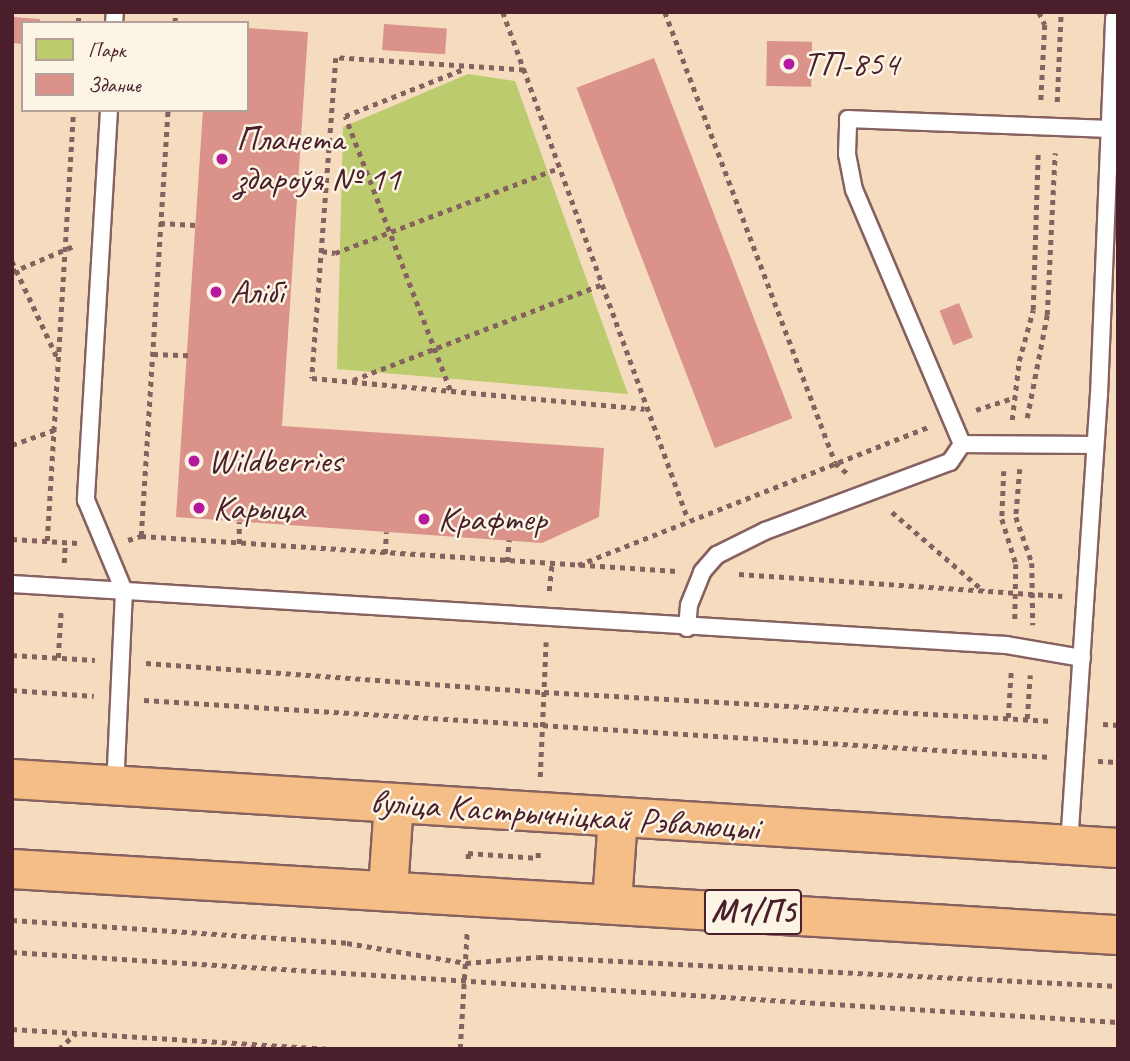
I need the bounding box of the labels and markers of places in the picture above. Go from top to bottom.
place label: ТП-854 [803,43,899,85]
marker: ТП-854 [781,56,797,72]
place label: Планета здароўя № 11 [236,118,400,200]
marker: Планета здароўя № 11 [214,151,230,167]
place label: Алібі [230,271,284,313]
marker: Алібі [208,284,224,300]
place label: Wildberries [208,440,342,482]
marker: Wildberries [186,453,202,469]
place label: Карыца [213,487,304,529]
place label: Крафтер [438,498,547,540]
marker: Карыца [191,500,207,516]
marker: Крафтер [416,511,432,527]

